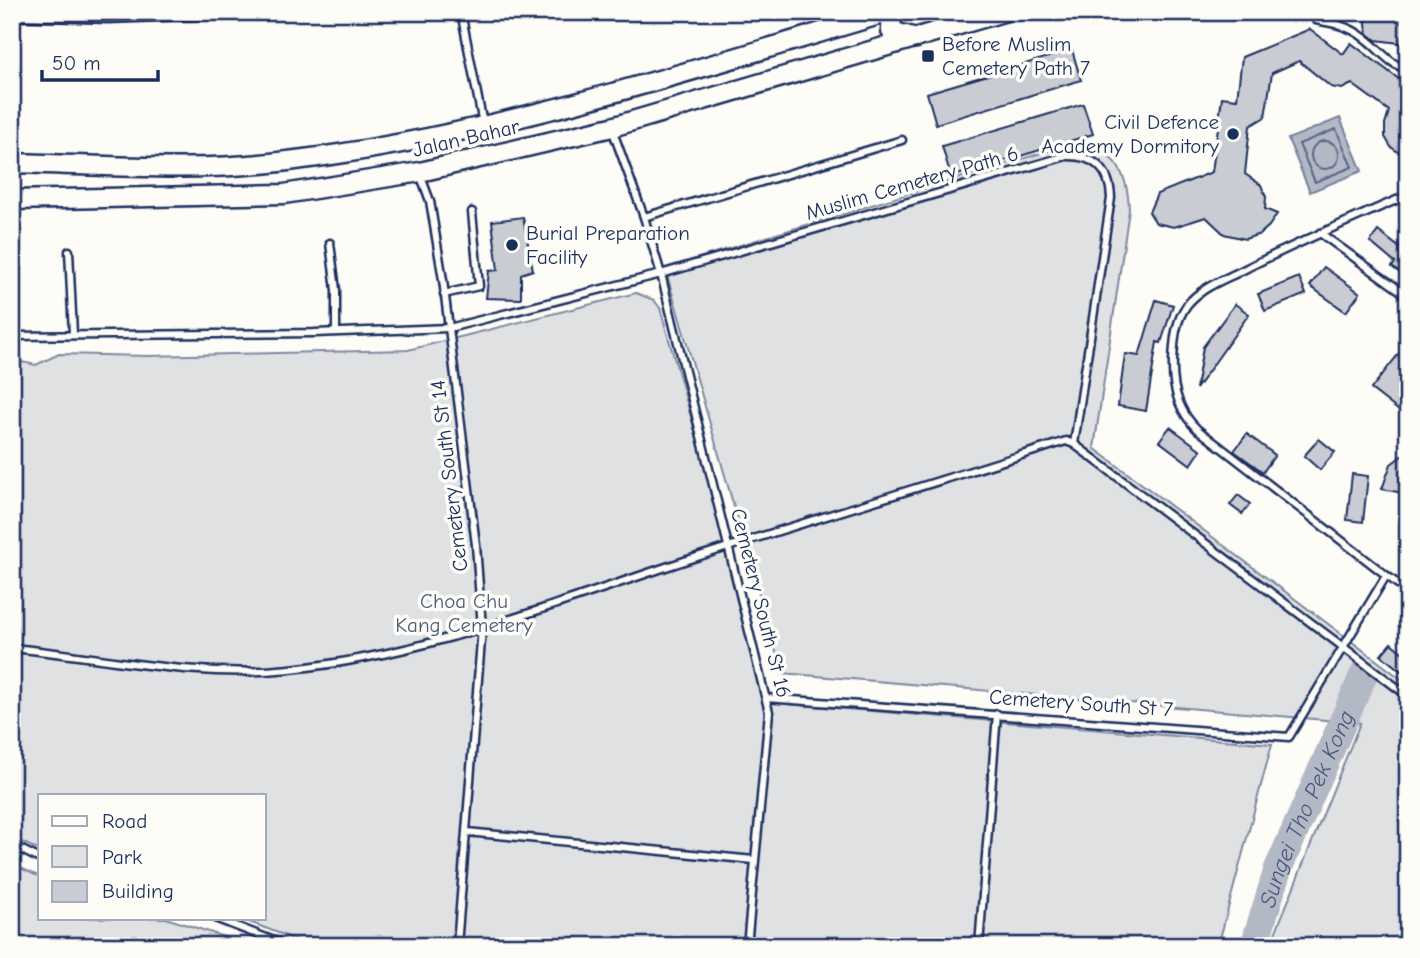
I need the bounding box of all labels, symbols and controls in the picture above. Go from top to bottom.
place label: Before Muslim Cemetery Path 7 [942,32,1090,80]
scale bar [42,38,158,82]
marker: Before Muslim Cemetery Path 7 [920,48,936,64]
text: 50 m [52,51,101,75]
place label: Civil Defence Academy Dormitory [1041,110,1220,158]
street label: Jalan Bahar [410,114,522,162]
marker: Civil Defence Academy Dormitory [1225,126,1241,142]
street label: Muslim Cemetery Path 6 [803,141,1021,225]
place label: Burial Preparation Facility [526,221,690,269]
marker: Burial Preparation Facility [504,237,520,253]
street label: Cemetery South St 14 [425,379,473,573]
street label: Cemetery South St 16 [726,506,796,700]
park label: Choa Chu Kang Cemetery [395,589,533,637]
street label: Cemetery South St 7 [988,685,1174,721]
water label: Sungei Tho Pek Kong [1253,706,1360,910]
legend [38,794,266,920]
text: Road [102,809,147,833]
text: Park [102,845,142,869]
text: Building [102,879,174,903]

